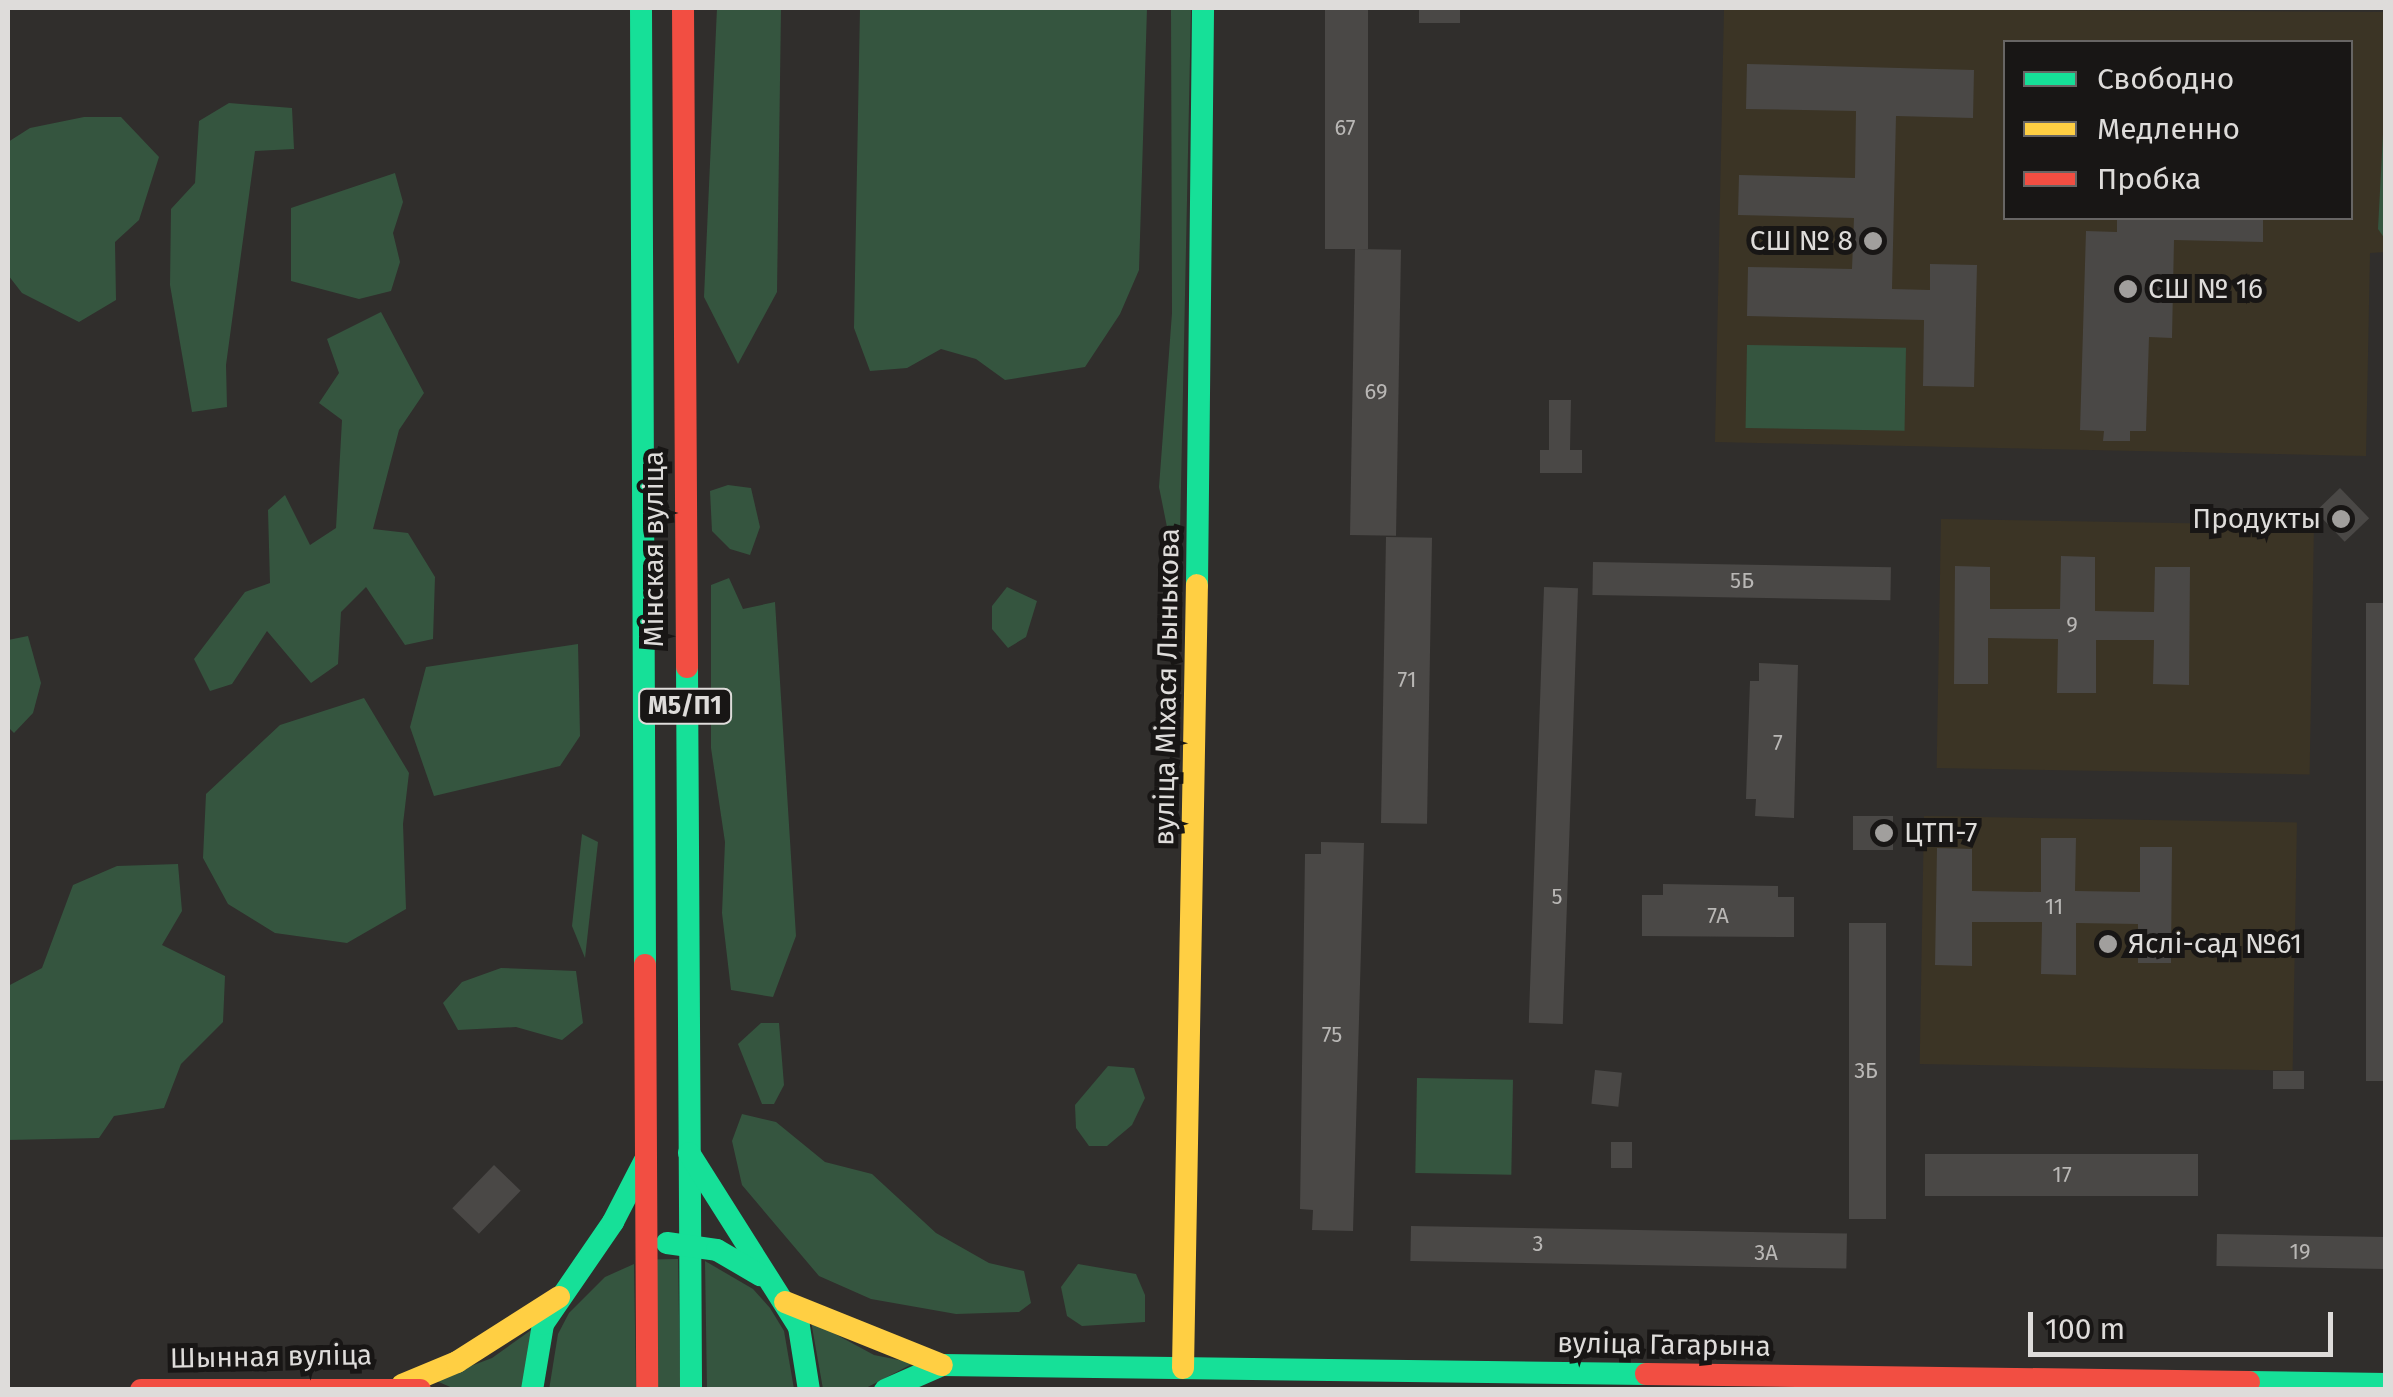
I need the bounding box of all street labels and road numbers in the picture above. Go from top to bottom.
street label: Мінская вуліца [637,451,671,647]
street label: вуліца Міхася Лынькова [1147,528,1187,846]
road number: М5/П1 [638,686,732,726]
street label: вуліца Гагарына [1557,1326,1771,1364]
street label: Шынная вуліца [170,1338,372,1376]

